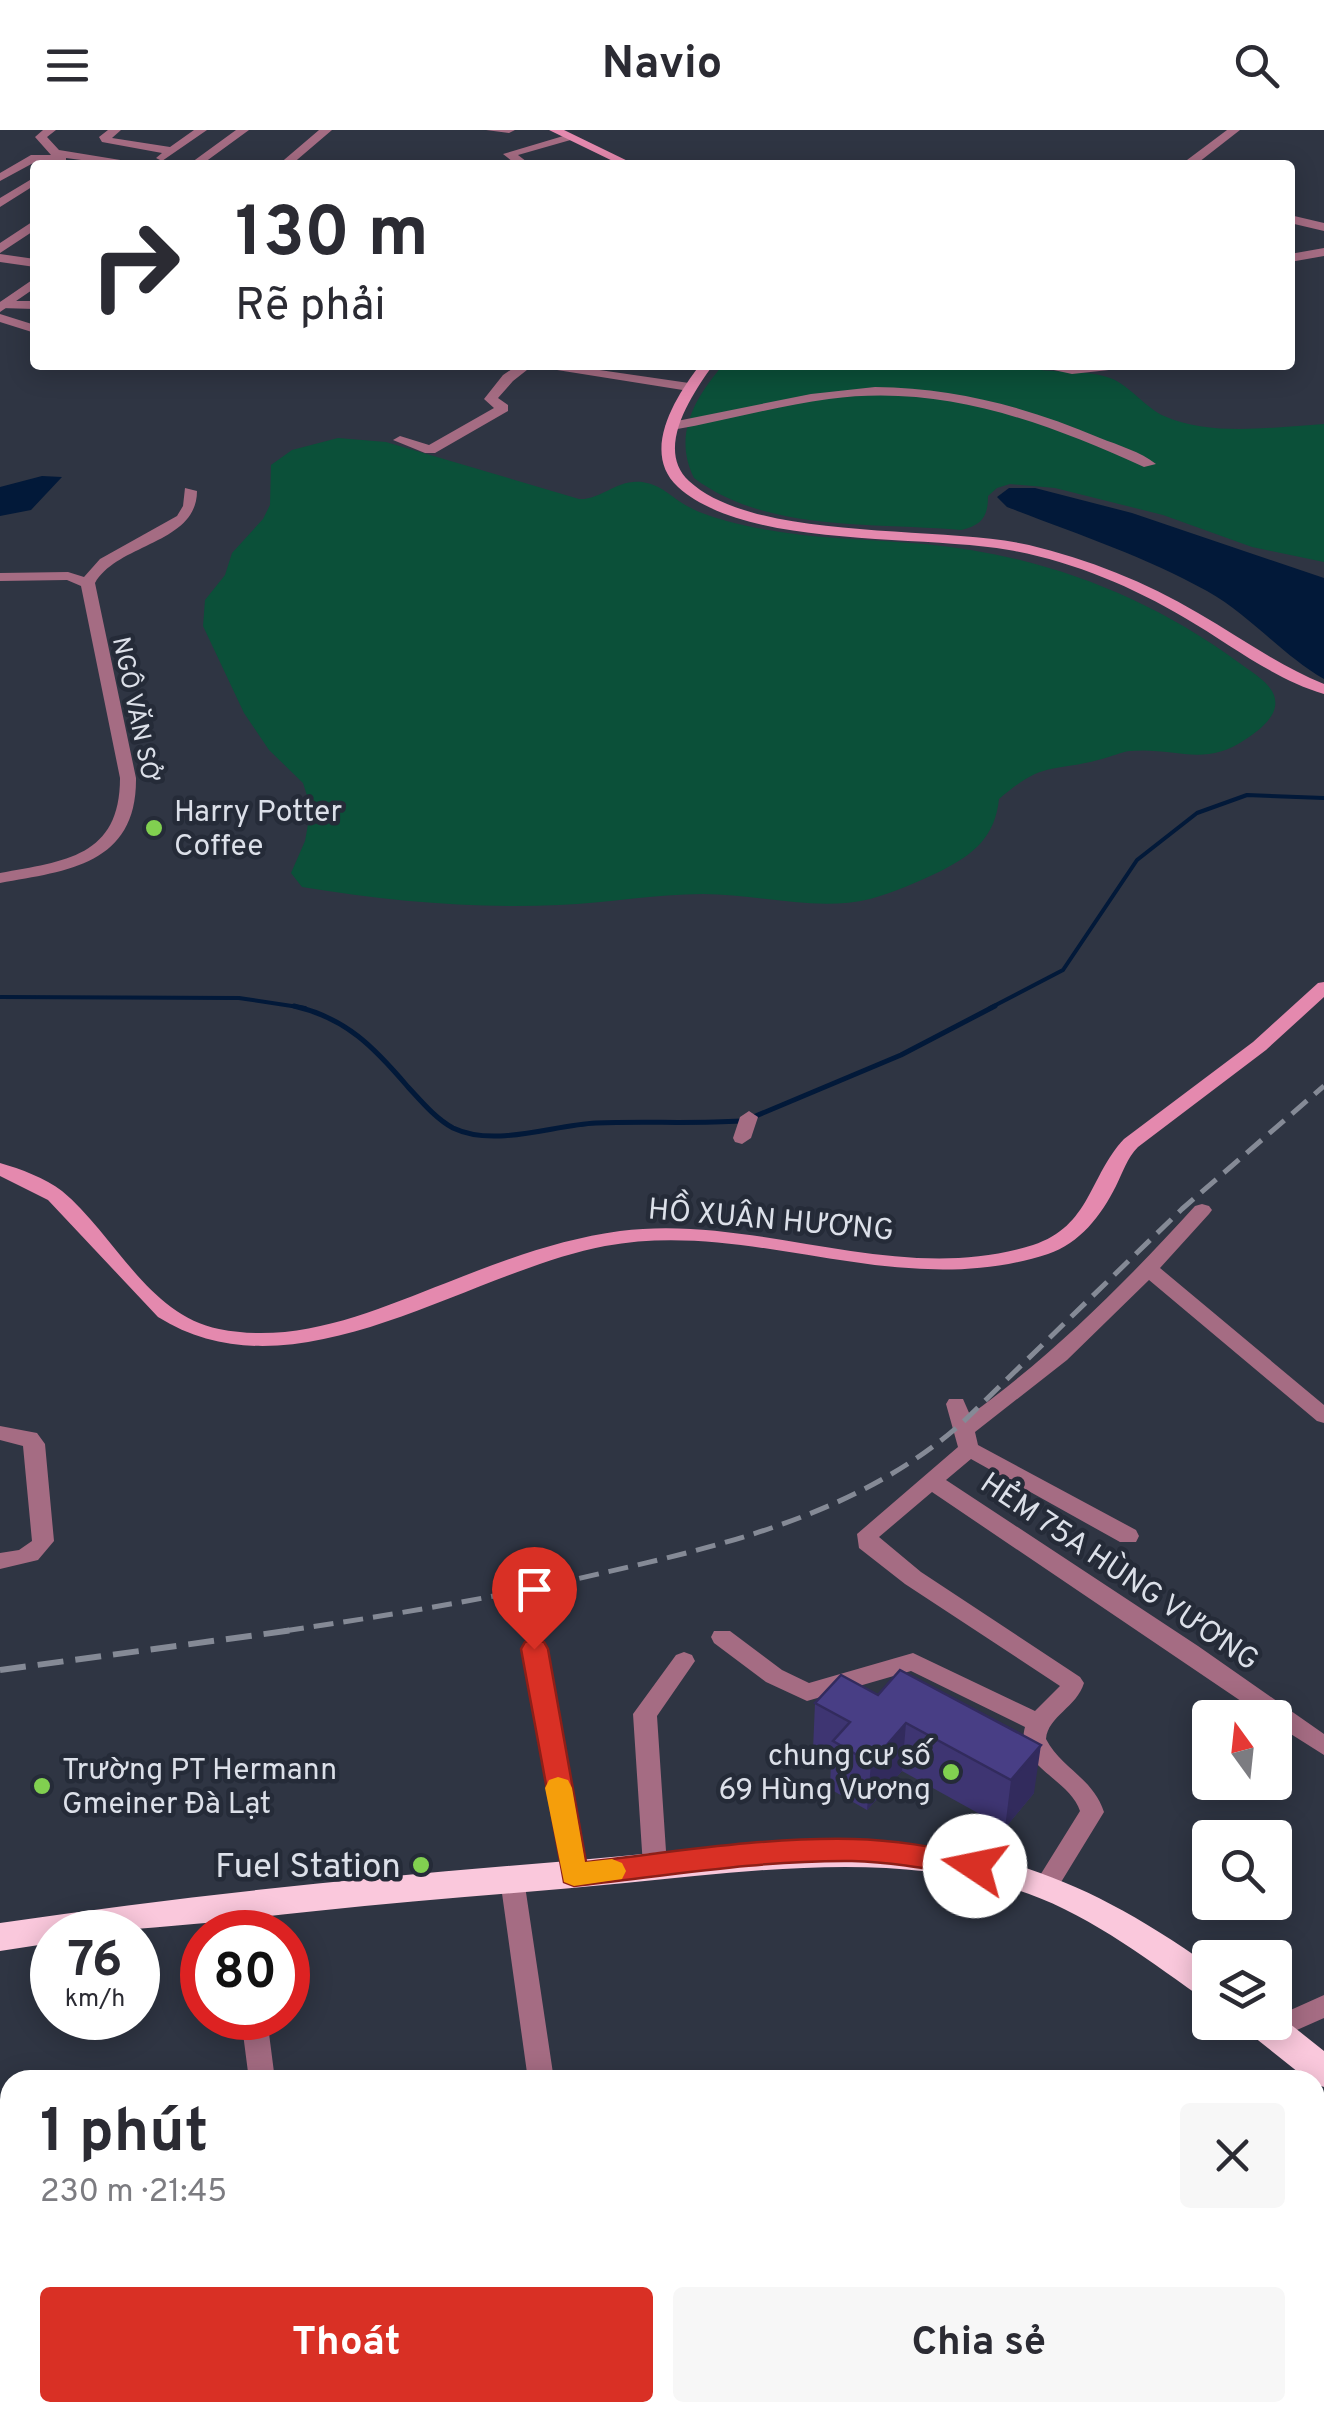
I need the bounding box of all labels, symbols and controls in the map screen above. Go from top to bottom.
text: Navio [602,37,722,94]
icon: menu [40,38,95,93]
icon: search [1229,38,1284,93]
text: 130 m [235,192,429,281]
icon: right [70,200,200,330]
text: Rẽ phải [235,279,386,336]
street label: NGÔ VĂN SỞ [103,634,167,786]
place label: Harry Potter Coffee [174,795,342,866]
marker: Harry Potter Coffee [143,817,165,839]
street label: HỒ XUÂN HƯƠNG [646,1185,896,1251]
street label: HẺM 75A HÙNG VƯƠNG [972,1464,1267,1680]
pin [492,1547,577,1650]
icon: arrive [507,1562,562,1617]
north arrow [1192,1700,1292,1800]
map controls [1192,1700,1292,2040]
place label: chung cư số 69 Hùng Vương [718,1738,934,1810]
place label: Trường PT Hermann Gmeiner Đà Lạt [62,1753,337,1824]
marker: chung cư số 69 Hùng Vương [940,1761,962,1783]
marker: Trường PT Hermann Gmeiner Đà Lạt [31,1775,53,1797]
position arrow [923,1814,1027,1918]
button: search [1192,1820,1292,1920]
place label: Fuel Station [215,1846,401,1890]
marker: Fuel Station [410,1854,432,1876]
speed limit sign: 80 [180,1910,310,2040]
text: 76 [67,1931,123,1994]
button: layers [1192,1940,1292,2040]
text: km/h [65,1984,125,2016]
text: 1 phút [40,2097,208,2173]
button: close [1180,2103,1285,2208]
text: 230 m · 21:45 [40,2173,227,2213]
button: Thoát [40,2287,653,2402]
button: Chia sẻ [673,2287,1285,2402]

